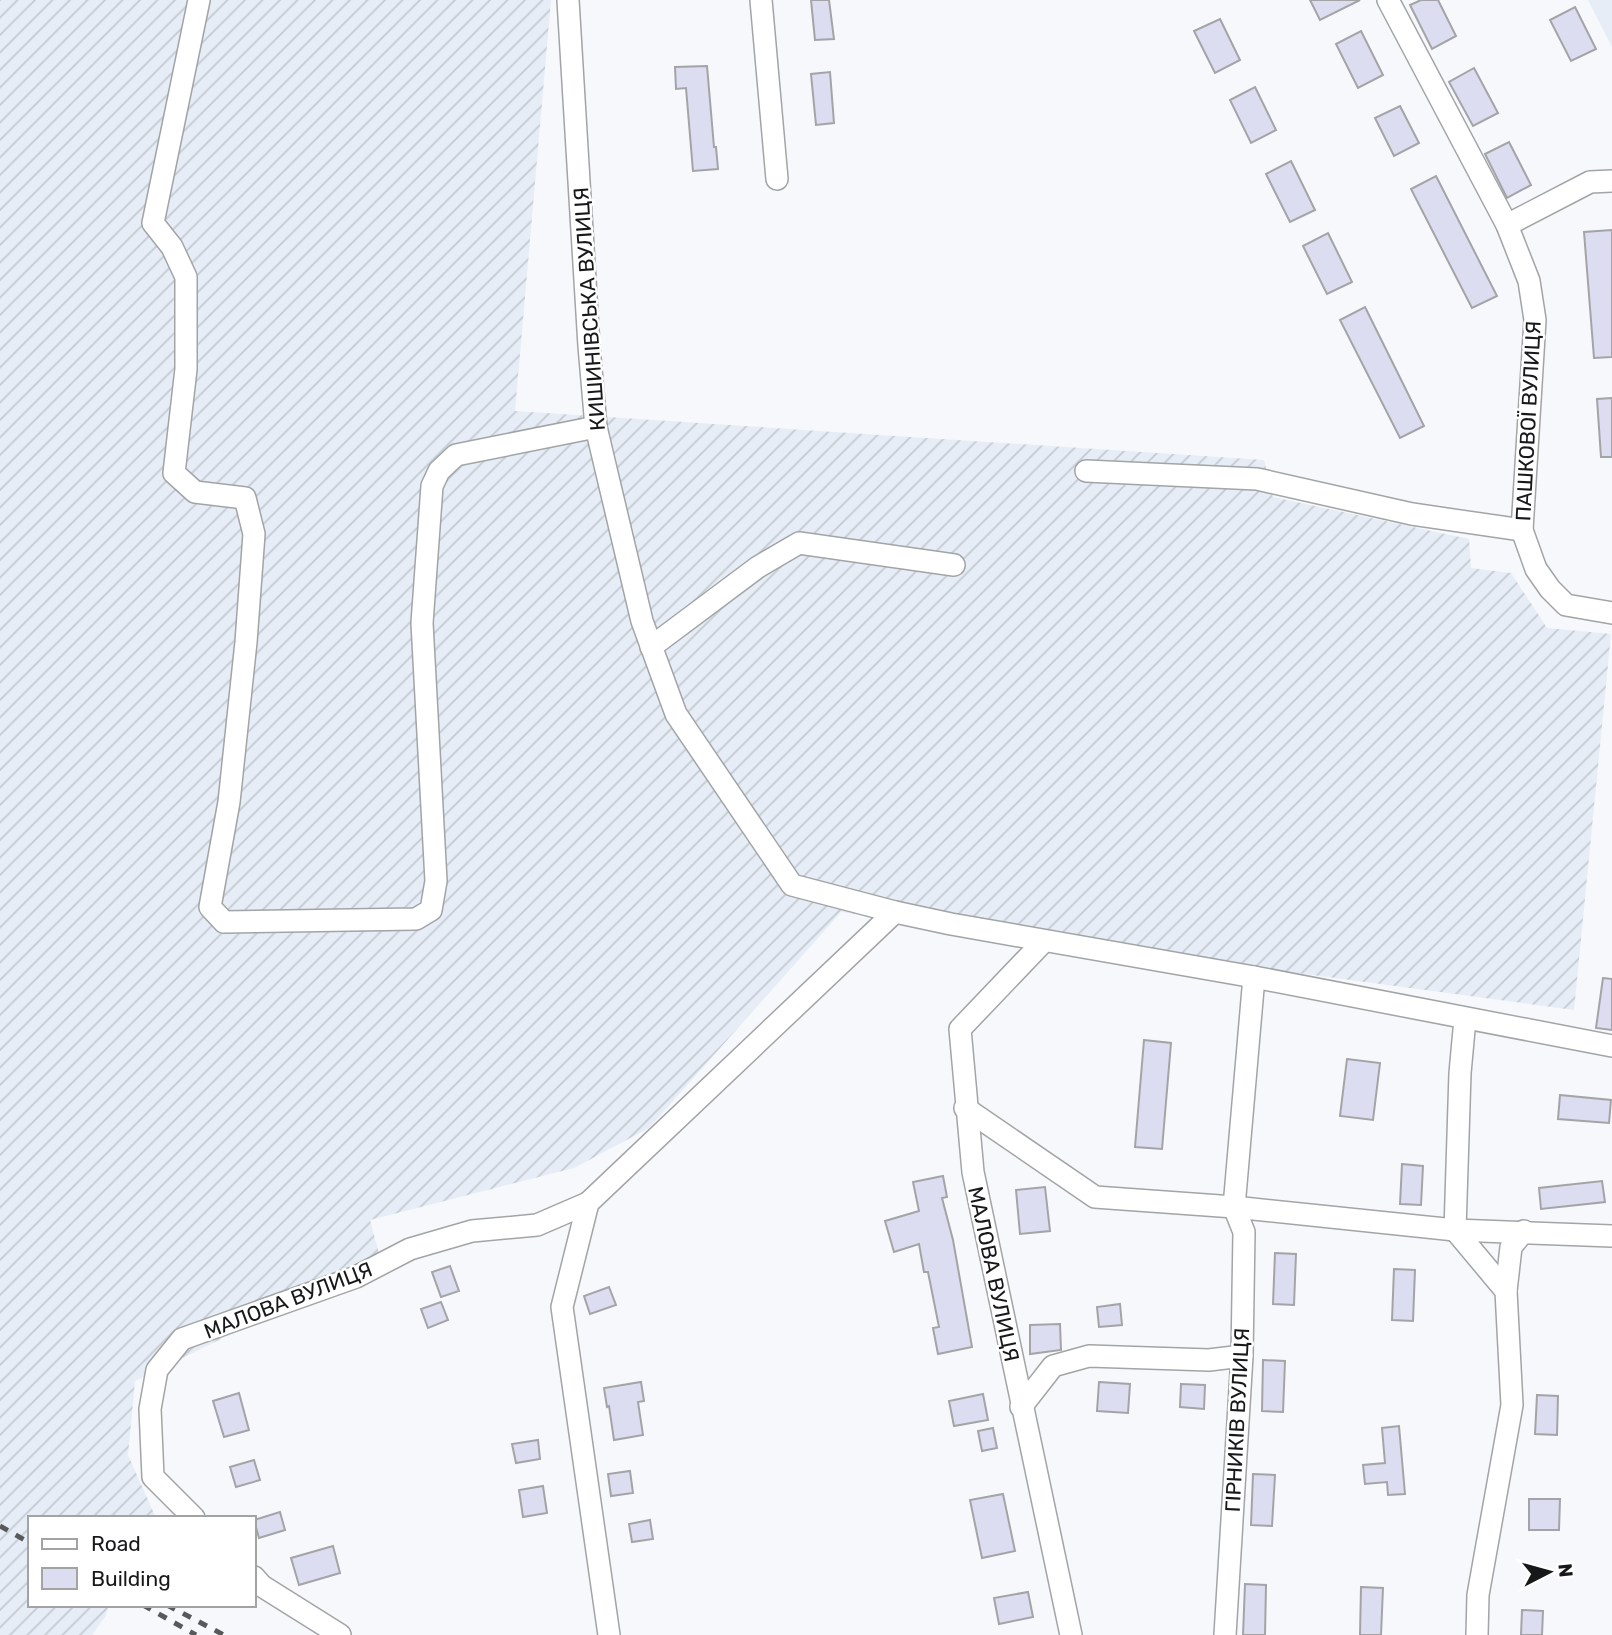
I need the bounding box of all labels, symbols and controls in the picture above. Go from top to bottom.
street label: КИШИНІВСЬКА ВУЛИЦЯ [568,186,610,432]
street label: ПАШКОВОЇ ВУЛИЦЯ [1510,320,1546,522]
street label: МАЛОВА ВУЛИЦЯ [963,1184,1025,1364]
street label: МАЛОВА ВУЛИЦЯ [200,1256,376,1344]
street label: ГІРНИКІВ ВУЛИЦЯ [1220,1327,1254,1513]
legend [28,1516,256,1607]
text: Road [91,1531,141,1556]
north arrow [1514,1537,1584,1607]
text: N [1553,1562,1578,1578]
text: Building [91,1566,171,1591]

